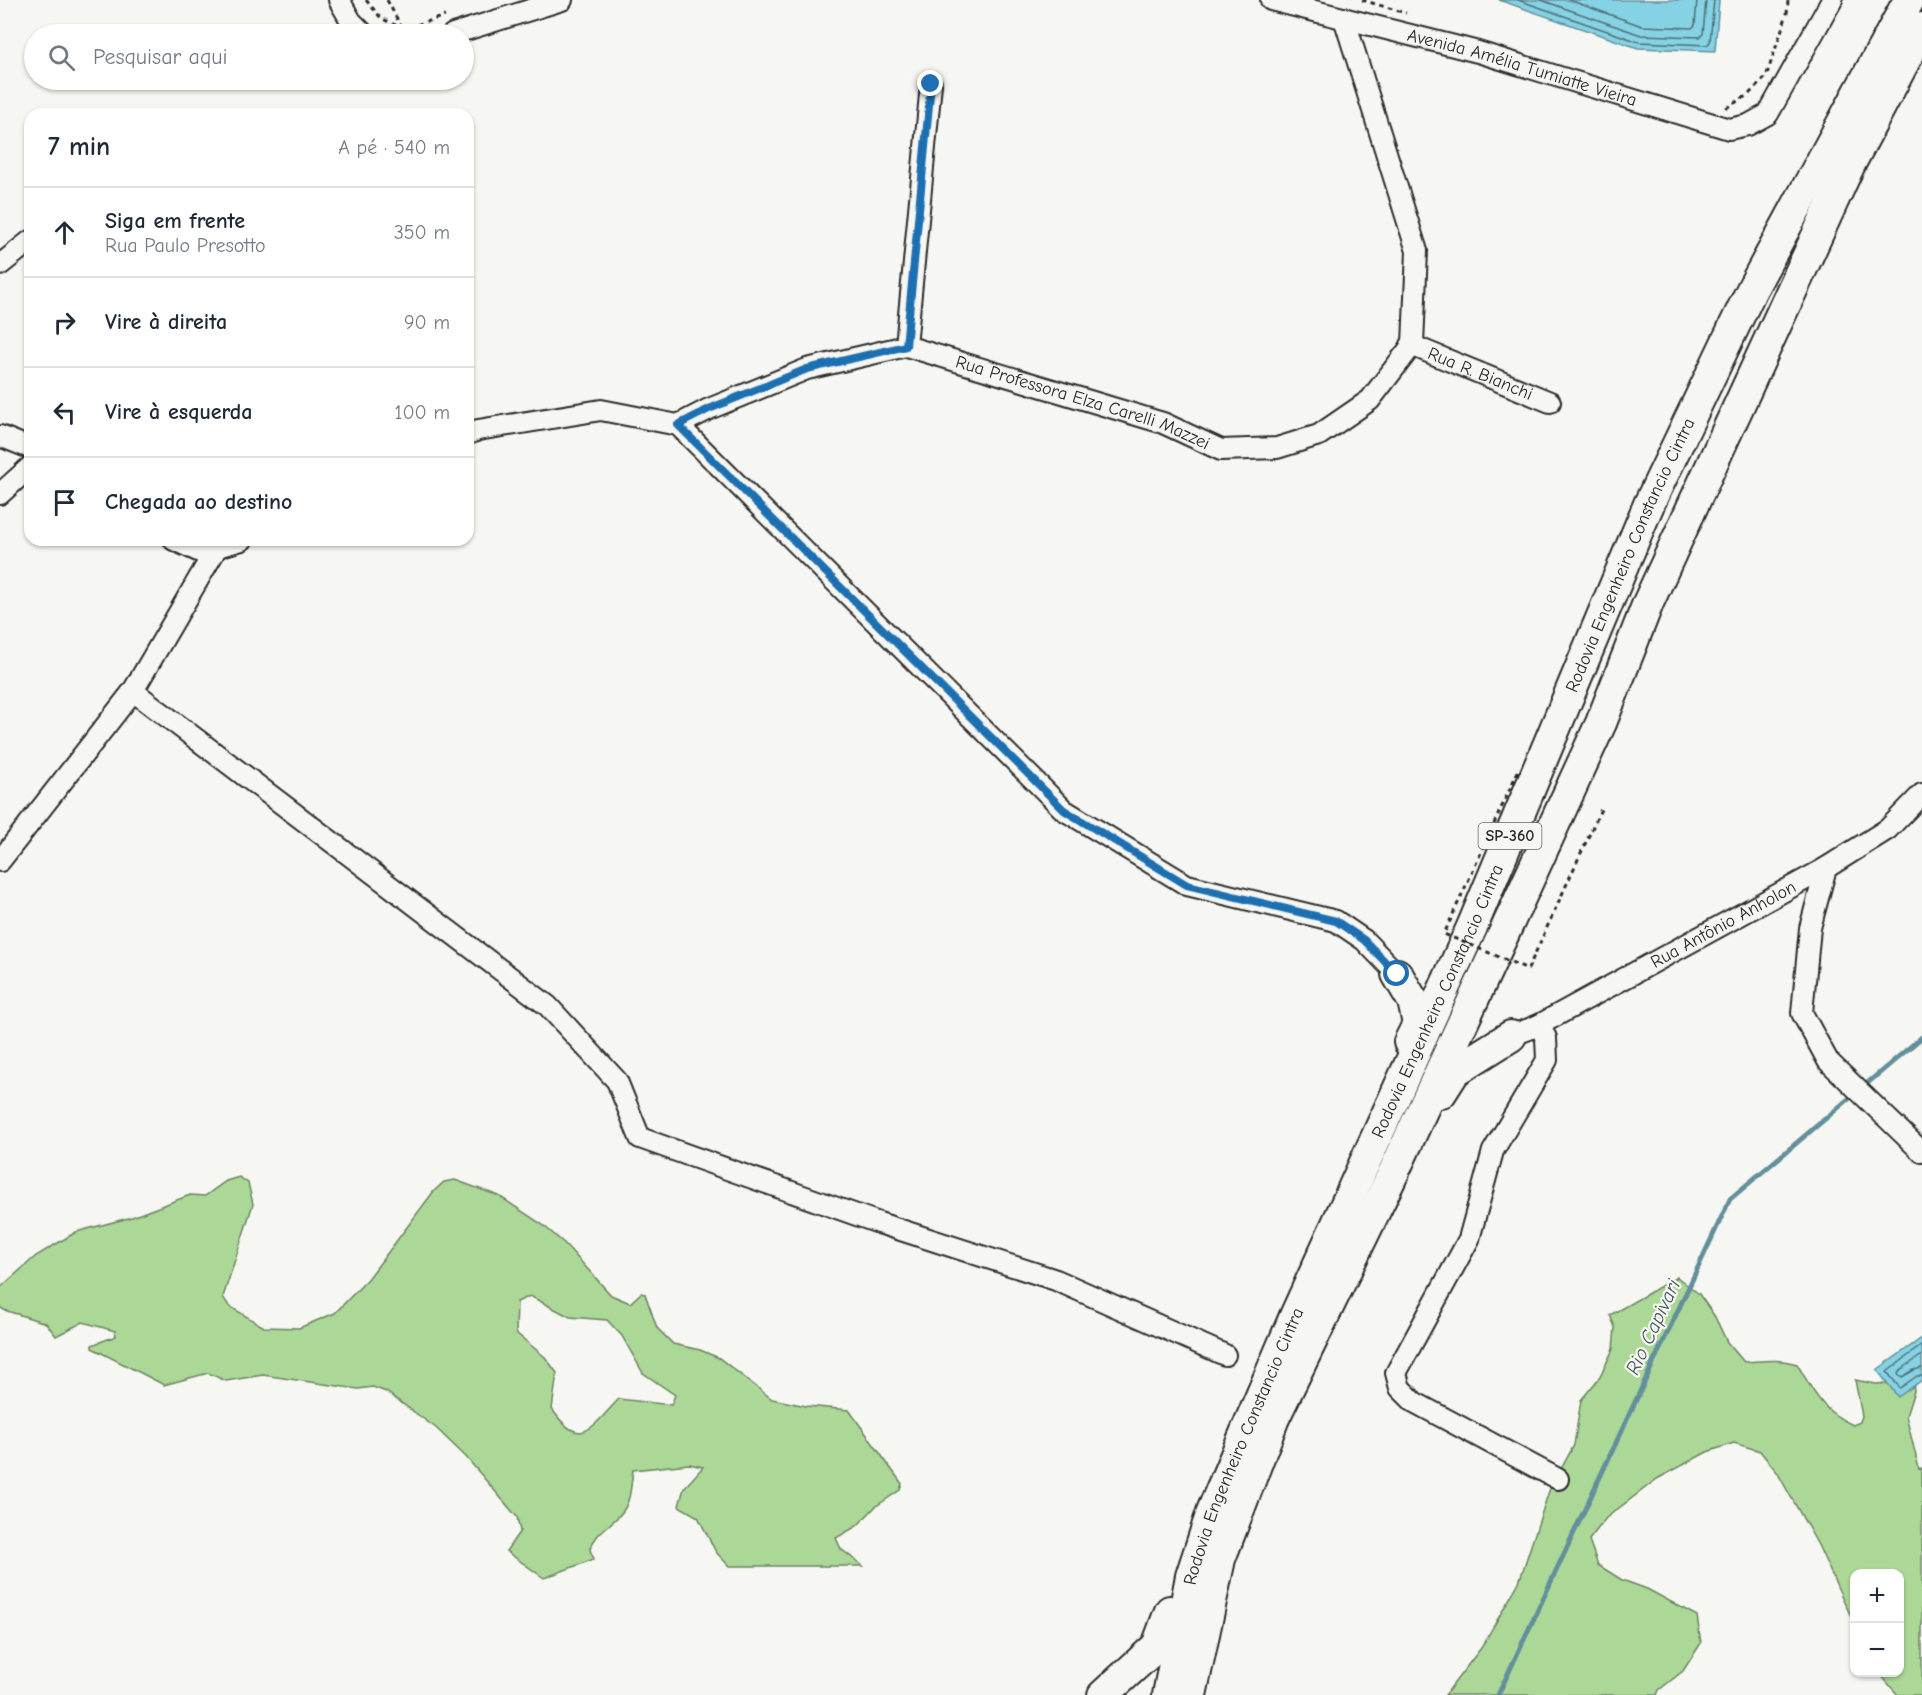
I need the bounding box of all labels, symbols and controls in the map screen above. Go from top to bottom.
search box [24,24,474,90]
street label: Avenida Amélia Tumiatte Vieira [1405,24,1639,111]
icon: search [45,41,78,74]
text: Pesquisar aqui [93,44,228,70]
route end [917,70,943,96]
text: 7 min [48,132,110,162]
text: A pé · 540 m [338,136,450,159]
text: Siga em frente [105,208,245,234]
icon: ahead [48,216,81,249]
text: 350 m [394,221,450,244]
text: Rua Paulo Presotto [105,234,266,257]
icon: right [48,306,81,339]
text: Vire à direita [105,309,227,335]
text: 90 m [404,311,450,334]
street label: Rua R. Bianchi [1425,343,1536,404]
street label: Rua Professora Elza Carelli Mazzei [953,351,1213,454]
icon: left [48,396,81,429]
text: Vire à esquerda [105,399,253,425]
text: 100 m [395,401,450,424]
street label: Rodovia Engenheiro Constancio Cintra [1561,414,1699,695]
icon: arrive [48,486,81,519]
text: Chegada ao destino [105,489,292,515]
road number: SP-360 [1478,823,1541,849]
street label: Rodovia Engenheiro Constancio Cintra [1367,861,1507,1141]
street label: Rua Antônio Anholon [1647,876,1800,972]
route start [1383,960,1409,986]
water label: Rio Capivari [1621,1275,1685,1378]
street label: Rodovia Engenheiro Constancio Cintra [1179,1304,1308,1587]
map controls [1850,1569,1904,1677]
button: + [1850,1569,1904,1623]
button: − [1850,1623,1904,1677]

